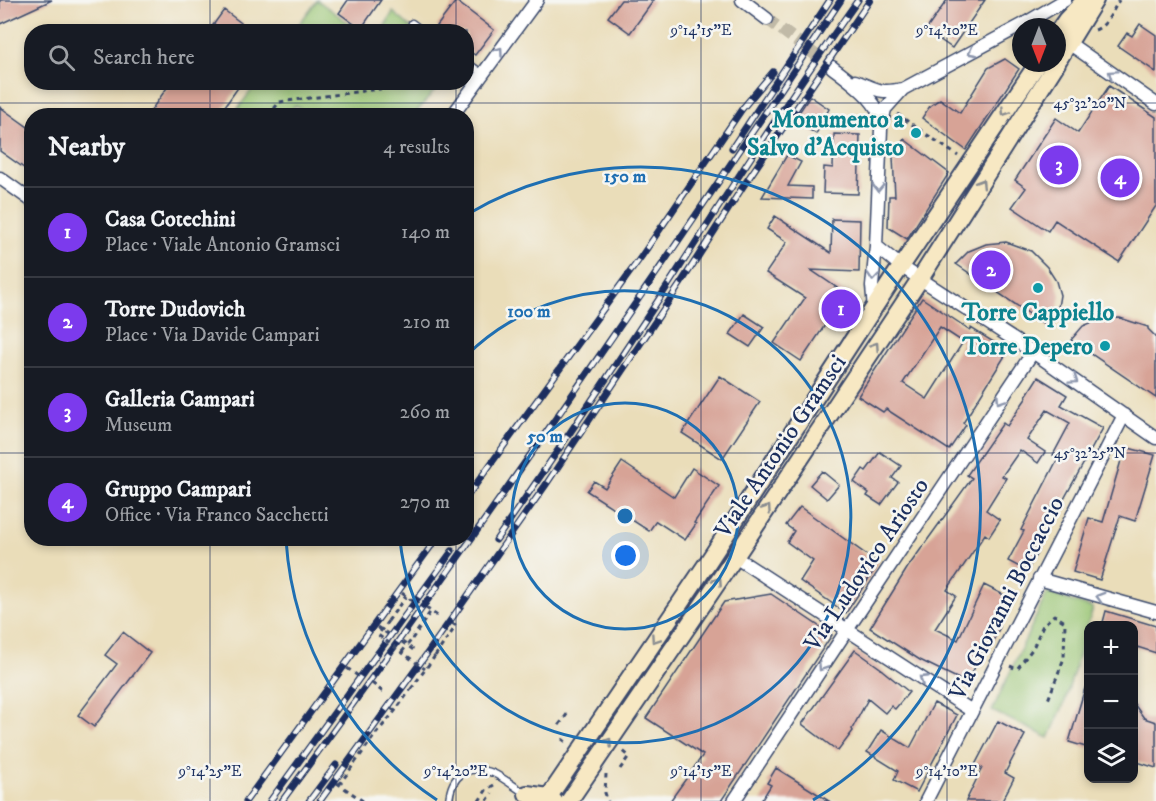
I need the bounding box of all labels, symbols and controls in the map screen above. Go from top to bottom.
north arrow [1012,18,1066,72]
text: 9°14'15"E [669,21,732,40]
text: 9°14'10"E [915,21,978,40]
search box [24,24,474,90]
icon: search [45,41,78,74]
text: Search here [93,44,195,71]
one-way arrow [968,45,979,56]
one-way arrow [492,47,503,58]
one-way arrow [1108,70,1119,81]
text: 45°32'20"N [1054,94,1126,113]
place label: Monumento a Salvo d'Acquisto [747,105,905,163]
one-way arrow [1001,105,1012,116]
marker: Monumento a Salvo d'Acquisto [909,126,923,140]
text: Nearby [48,131,125,164]
text: 4 results [383,135,450,160]
pin: 3 [1040,142,1078,188]
pin: 4 [1100,156,1140,201]
text: 150 m [604,166,647,188]
one-way arrow [974,179,985,190]
one-way arrow [872,183,885,192]
text: Casa Cotechini [105,206,236,233]
text: 1 [64,220,71,245]
text: 140 m [401,220,450,245]
text: Place · Viale Antonio Gramsci [105,233,340,258]
pin: 2 [972,248,1010,292]
one-way arrow [867,273,880,282]
marker: Torre Cappiello [1031,281,1045,295]
pin: 1 [822,286,860,332]
text: Torre Dudovich [105,296,245,323]
place label: Torre Cappiello [961,298,1115,328]
text: 100 m [507,301,551,323]
text: 2 [63,310,72,335]
text: 210 m [403,310,450,335]
text: Place · Via Davide Campari [105,323,320,348]
place label: Torre Depero [961,332,1093,362]
marker: Torre Depero [1098,339,1112,353]
one-way arrow [868,342,879,353]
street label: Viale Antonio Gramsci [708,349,853,545]
one-way arrow [1067,373,1078,384]
text: Galleria Campari [105,386,255,413]
one-way arrow [997,394,1008,405]
text: 3 [64,400,71,425]
text: 260 m [400,400,450,425]
text: Museum [105,413,172,438]
text: 50 m [526,426,563,448]
text: 45°32'25"N [1054,444,1126,463]
street label: Via Ludovico Ariosto [797,472,936,658]
text: Gruppo Campari [105,476,251,503]
text: 4 [62,490,73,515]
text: 270 m [400,490,450,515]
street label: Via Giovanni Boccaccio [942,492,1071,706]
text: Office · Via Franco Sacchetti [105,503,329,528]
one-way arrow [760,504,771,515]
centre of rings [615,506,635,526]
your location [611,541,640,570]
one-way arrow [711,577,722,588]
one-way arrow [1095,591,1105,604]
map controls [1084,621,1138,783]
button: + [1084,621,1138,675]
one-way arrow [651,632,662,643]
one-way arrow [819,661,830,672]
one-way arrow [918,675,929,686]
button: − [1084,675,1138,729]
button: layers [1084,729,1138,783]
one-way arrow [601,738,612,749]
text: 9°14'25"E [177,762,242,781]
text: 9°14'20"E [423,762,488,781]
text: 9°14'15"E [669,762,732,781]
text: 9°14'10"E [915,762,978,781]

